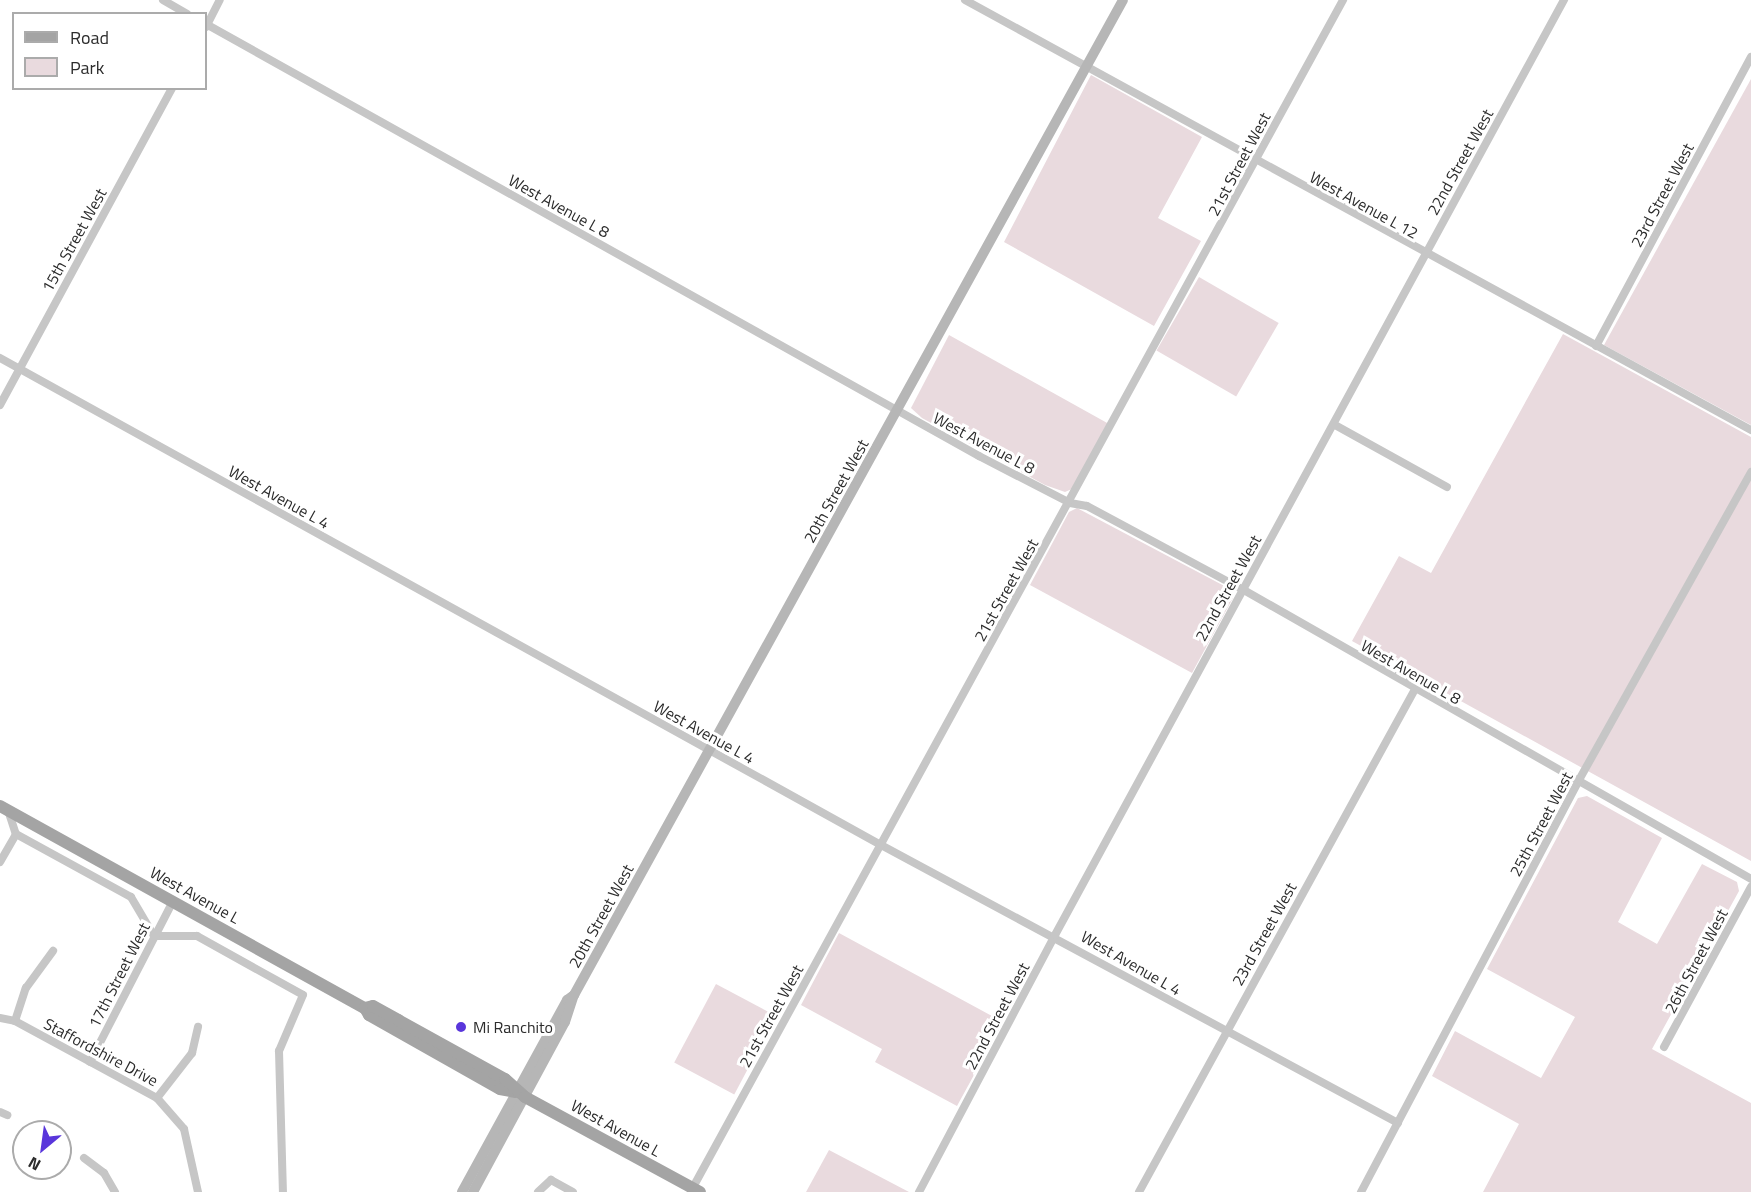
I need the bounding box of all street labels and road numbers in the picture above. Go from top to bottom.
street label: 22nd Street West [1423,106,1497,218]
street label: 21st Street West [1204,109,1274,219]
street label: 23rd Street West [1627,140,1697,250]
street label: West Avenue L 12 [1306,167,1422,243]
street label: West Avenue L 8 [505,170,613,242]
street label: 15th Street West [38,185,110,295]
street label: West Avenue L 8 [930,408,1038,478]
street label: 20th Street West [800,436,872,546]
street label: West Avenue L 4 [225,461,333,533]
street label: 22nd Street West [1191,532,1265,644]
street label: 21st Street West [970,535,1042,645]
street label: West Avenue L 8 [1358,636,1464,708]
street label: West Avenue L 4 [650,696,758,768]
street label: 25th Street West [1505,769,1577,879]
street label: 20th Street West [565,861,637,971]
street label: West Avenue L [147,862,243,928]
street label: 23rd Street West [1228,879,1300,989]
street label: 26th Street West [1660,906,1732,1016]
street label: 17th Street West [84,919,154,1031]
street label: West Avenue L 4 [1078,927,1184,999]
street label: 22nd Street West [961,959,1033,1073]
street label: 21st Street West [735,961,807,1071]
street label: Staffordshire Drive [41,1014,161,1090]
street label: West Avenue L [568,1095,664,1161]

